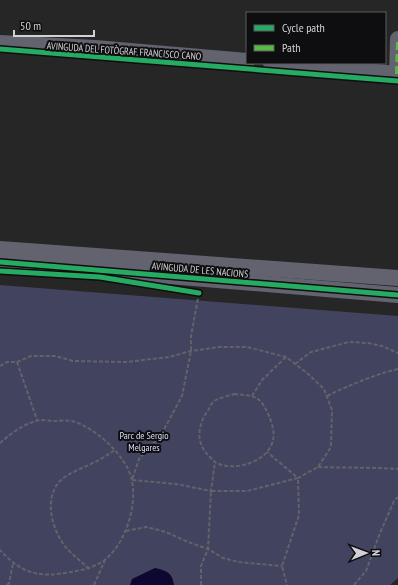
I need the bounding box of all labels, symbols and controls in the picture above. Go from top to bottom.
scale bar [14,12,94,38]
legend [246,12,386,64]
text: 50 m [20,18,41,33]
text: Cycle path [282,20,325,35]
street label: AVINGUDA DEL FOTÒGRAF FRANCISCO CANO [46,39,202,63]
text: Path [282,40,300,55]
street label: AVINGUDA DE LES NACIONS [151,259,249,281]
park label: Parc de Sergio Melgares [119,429,169,454]
north arrow [346,533,386,573]
text: N [369,550,383,556]

